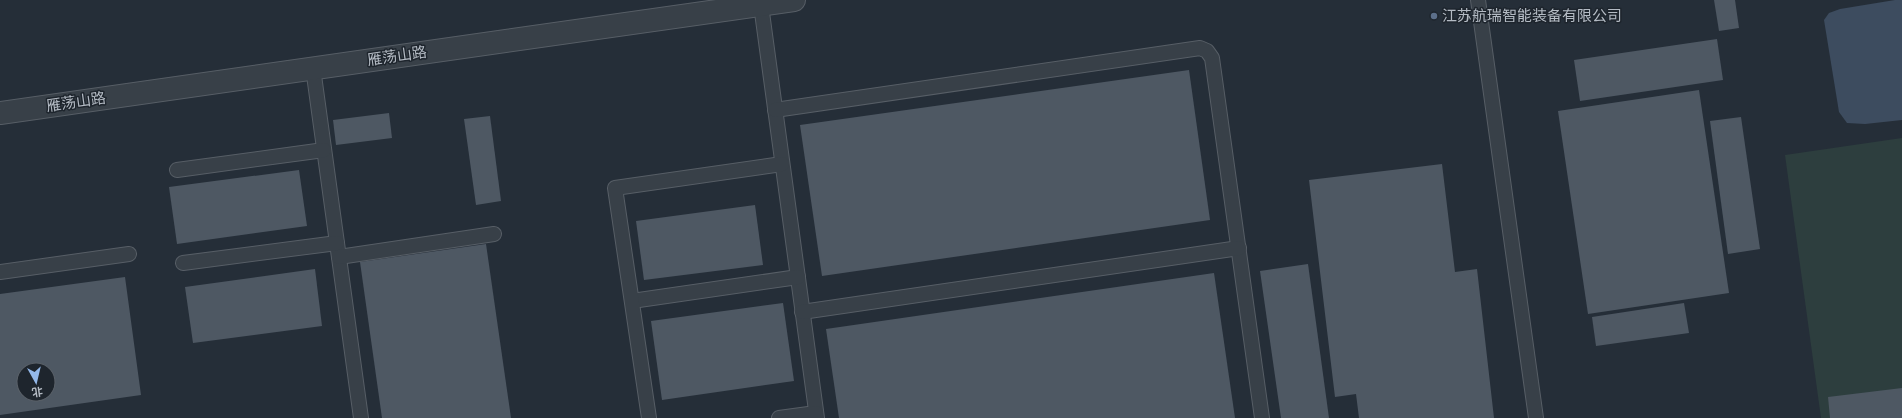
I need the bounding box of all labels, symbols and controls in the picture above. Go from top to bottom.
place label: 江苏航瑞智能装备有限公司 [1442,7,1622,25]
marker: 江苏航瑞智能装备有限公司 [1429,11,1439,21]
street label: 雁荡山路 [366,43,428,69]
street label: 雁荡山路 [45,89,107,115]
north arrow [16,362,56,402]
text: 北 [31,384,44,400]

